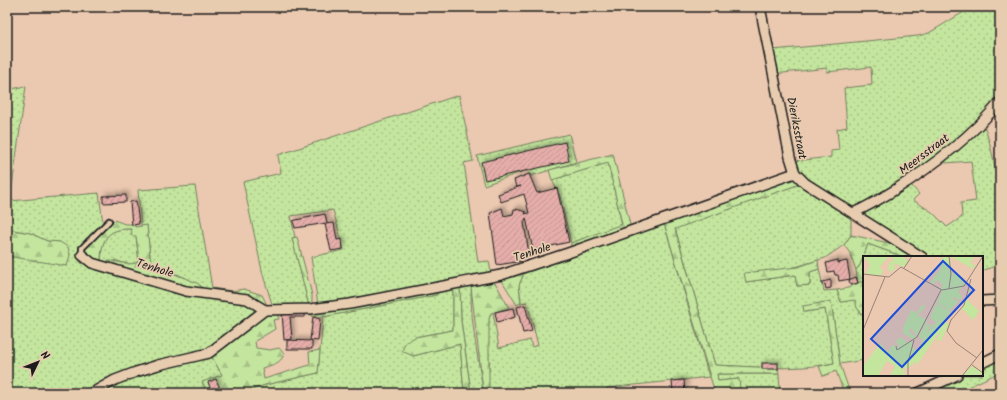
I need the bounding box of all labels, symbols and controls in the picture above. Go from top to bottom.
street label: Dieriksstraat [781,95,812,161]
street label: Meersstraat [895,129,954,180]
street label: Tenhole [511,237,554,267]
street label: Tenhole [134,254,177,283]
inset map [863,256,983,376]
north arrow [18,342,58,382]
text: N [36,347,54,365]

